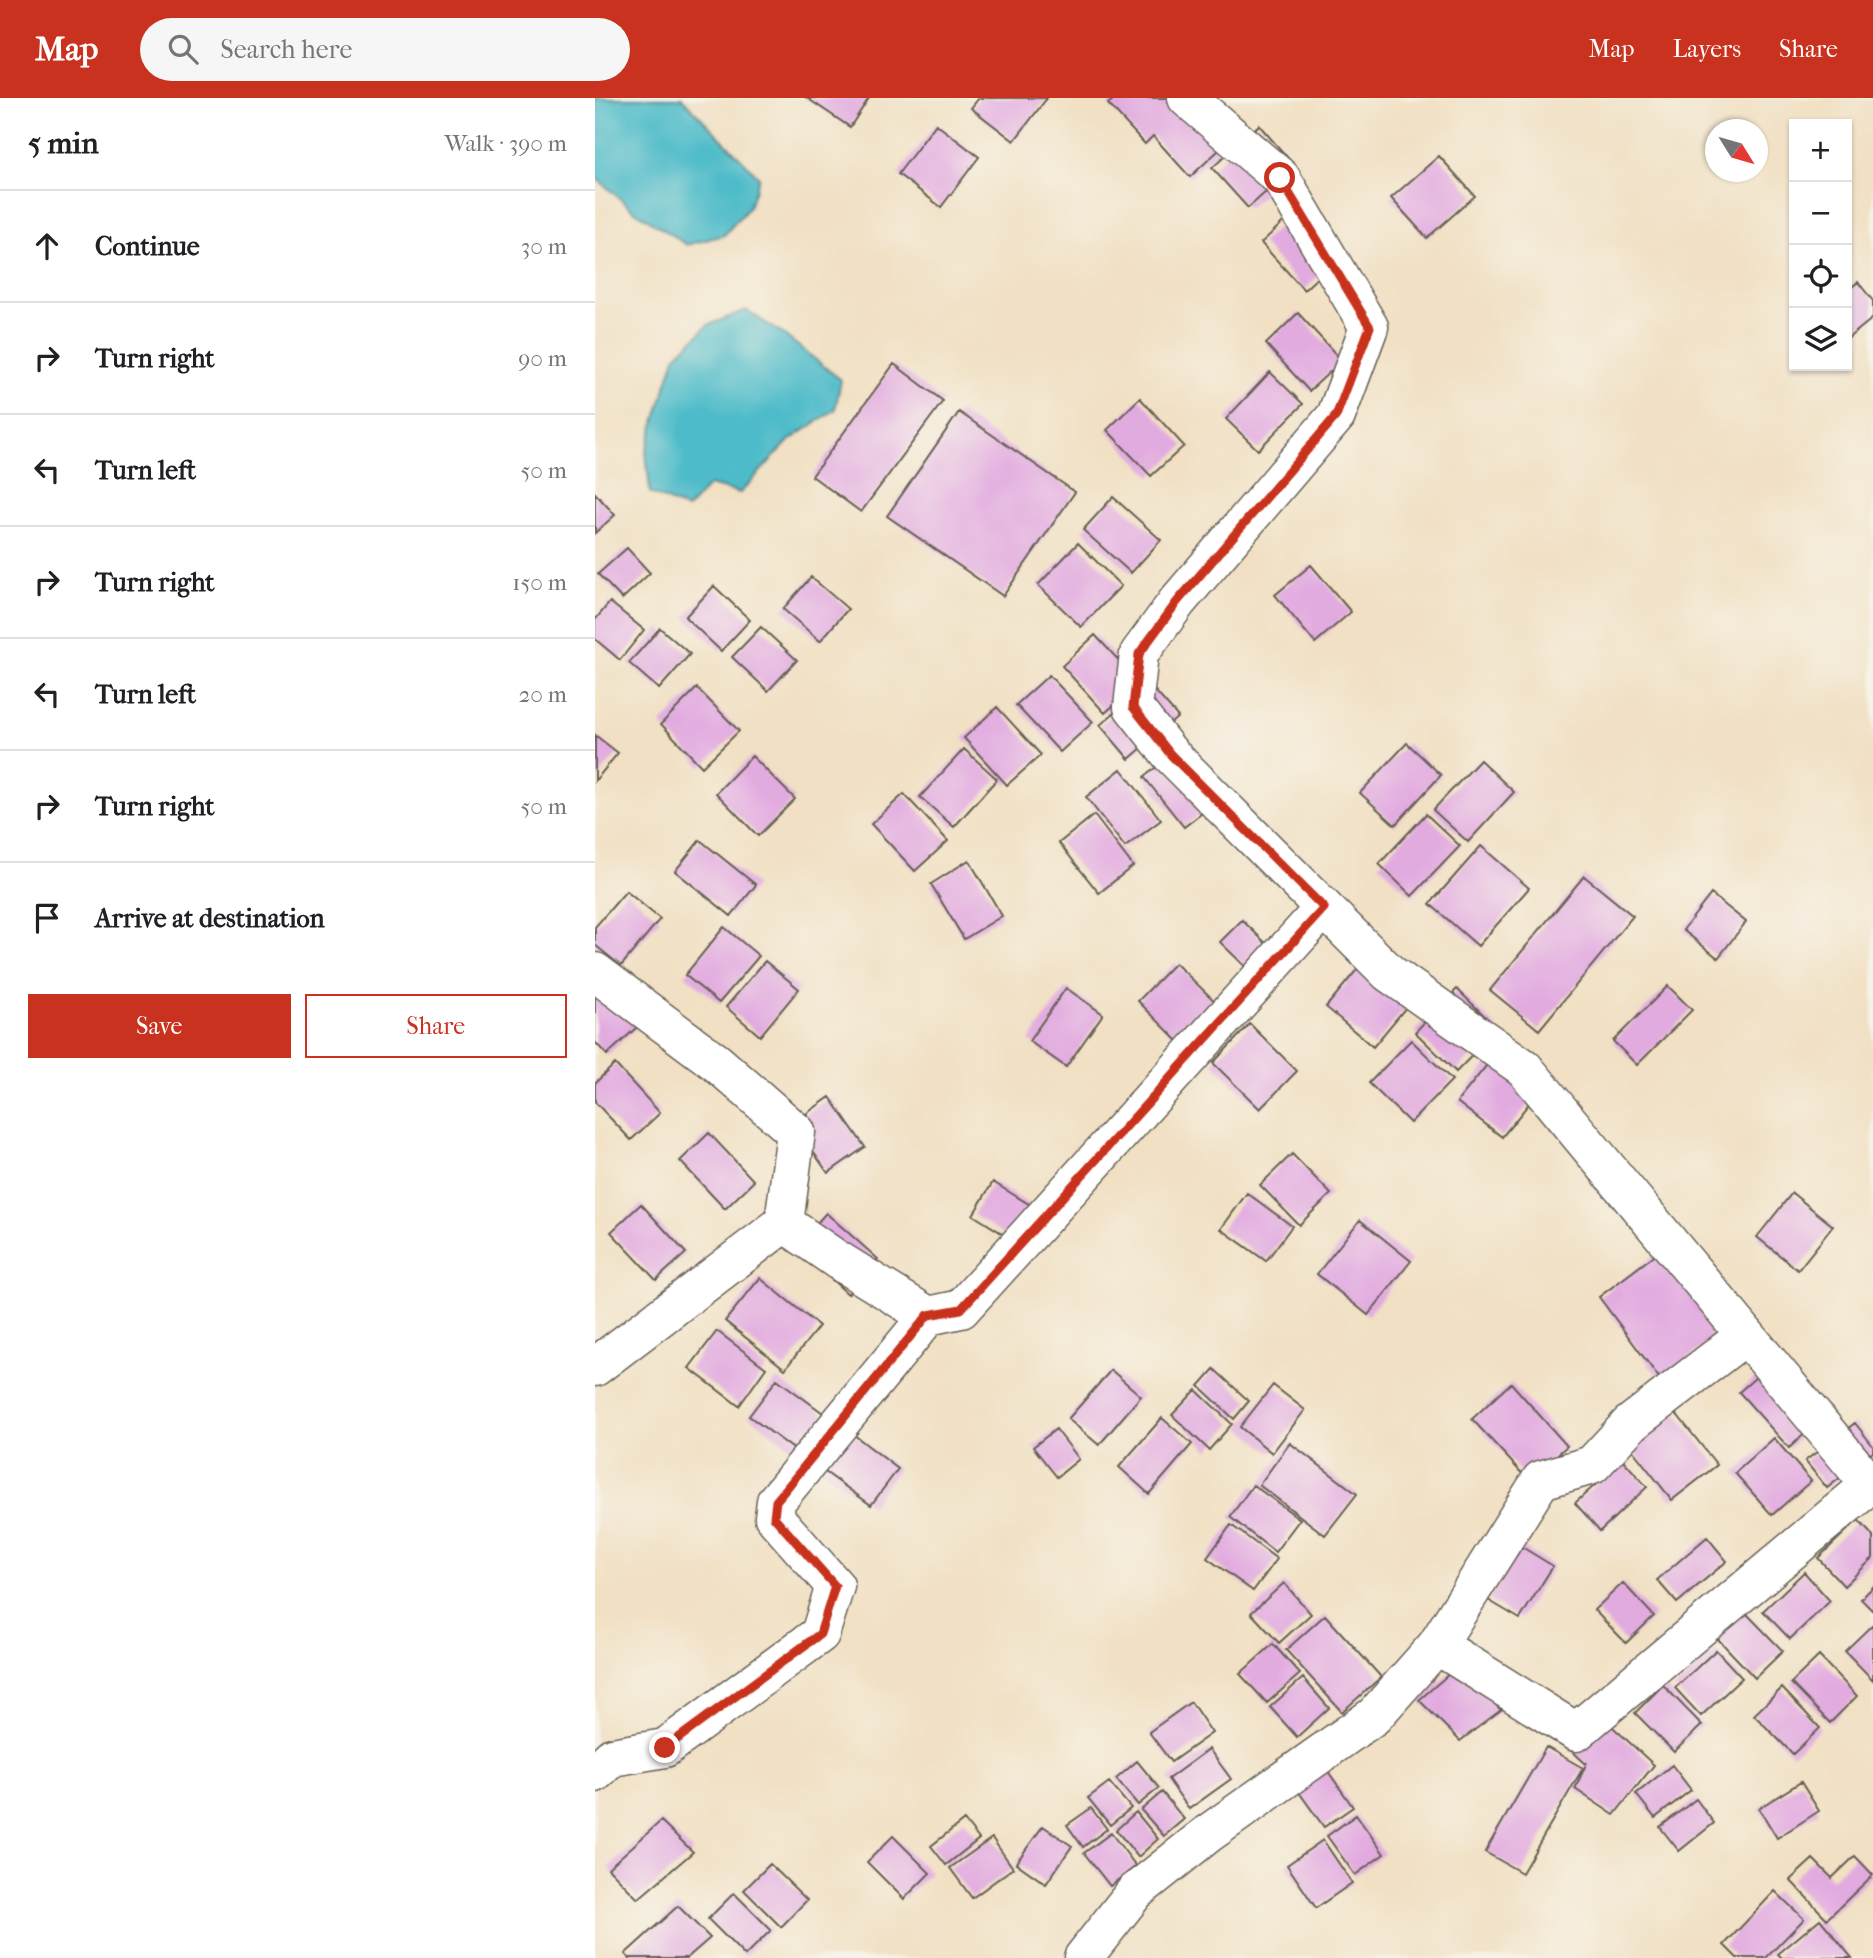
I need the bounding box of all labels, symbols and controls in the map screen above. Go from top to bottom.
search box [140,18,630,81]
text: Map [35,30,98,69]
icon: search [164,30,202,68]
text: Search here [220,34,352,65]
text: Map [1589,35,1635,63]
text: Layers [1673,35,1741,63]
text: Share [1779,35,1838,63]
north arrow [1705,119,1768,182]
map controls [1789,119,1852,371]
button: + [1789,119,1852,182]
text: 5 min [28,126,99,161]
text: Walk · 390 m [444,130,567,157]
route start [1264,162,1295,193]
button: − [1789,182,1852,245]
icon: ahead [28,227,66,265]
text: Continue [95,231,200,262]
text: 30 m [521,233,567,260]
button: locate [1789,245,1852,308]
button: layers [1789,308,1852,371]
icon: right [28,339,66,377]
text: Turn right [95,343,215,374]
text: 90 m [518,345,567,372]
icon: left [28,451,66,489]
text: Turn left [95,455,196,486]
text: 50 m [520,457,567,484]
icon: right [28,563,66,601]
text: Turn right [95,567,215,598]
text: 150 m [512,569,567,596]
icon: left [28,675,66,713]
text: Turn left [95,679,196,710]
text: 20 m [518,681,567,708]
icon: right [28,787,66,825]
text: Turn right [95,791,215,822]
text: 50 m [520,793,567,820]
icon: arrive [28,899,66,937]
text: Arrive at destination [95,903,325,934]
button: Save [28,994,291,1058]
button: Share [305,994,567,1058]
route end [649,1732,680,1763]

